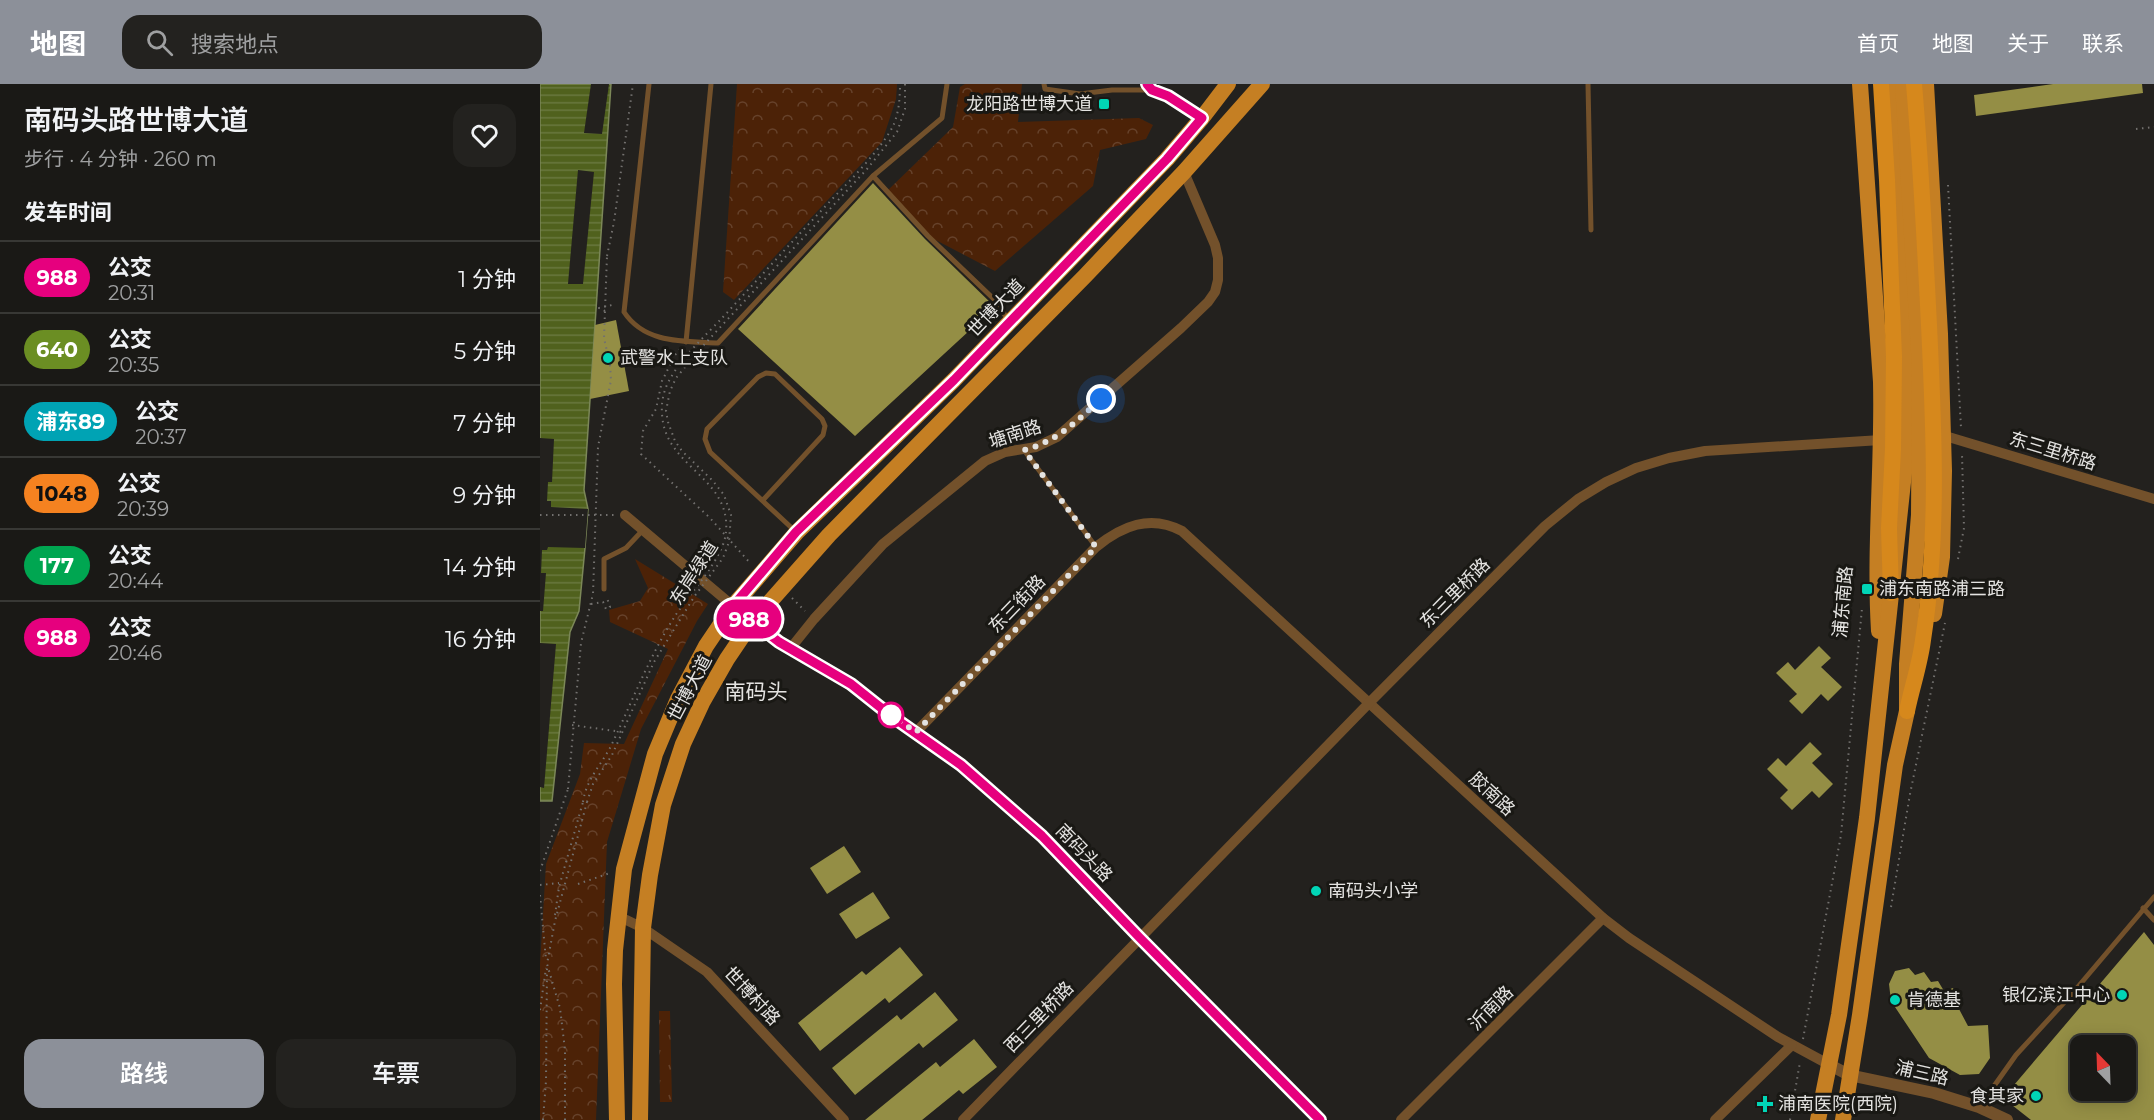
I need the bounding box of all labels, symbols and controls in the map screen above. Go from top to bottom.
search box [122,15,542,69]
icon: search [143,26,176,59]
text: 地图 [30,27,86,61]
text: 搜索地点 [191,31,279,58]
text: 首页 [1857,31,1899,56]
text: 地图 [1932,31,1974,56]
text: 关于 [2007,31,2049,56]
text: 联系 [2082,31,2124,56]
place label: 龙阳路世博大道 [966,93,1092,115]
marker: 龙阳路世博大道 [1097,97,1111,111]
text: 南码头路世博大道 [24,103,248,137]
button: heart [453,104,516,167]
text: 步行 · 4 分钟 · 260 m [24,147,217,171]
text: 发车时间 [24,199,112,226]
text: 公交 [108,254,152,281]
text: 988 [36,265,78,290]
text: 1 分钟 [458,266,516,293]
street label: 世博大道 [963,274,1029,342]
text: 20:31 [108,281,155,305]
text: 公交 [108,326,152,353]
text: 640 [36,337,78,362]
text: 5 分钟 [454,338,516,365]
place label: 武警水上支队 [620,347,728,369]
marker: 武警水上支队 [601,351,615,365]
text: 20:35 [108,353,159,377]
your location [1086,384,1116,414]
text: 公交 [135,398,179,425]
text: 浦东89 [36,409,105,434]
text: 7 分钟 [453,410,516,437]
street label: 塘南路 [986,415,1044,453]
text: 20:37 [135,425,187,449]
street label: 东三里桥路 [2007,427,2099,475]
text: 公交 [117,470,161,497]
text: 1048 [36,481,87,506]
text: 9 分钟 [453,482,516,509]
text: 20:39 [117,497,169,521]
street label: 东岸绿道 [665,537,723,609]
text: 公交 [108,542,152,569]
text: 177 [40,553,74,578]
street label: 东三里桥路 [1415,553,1495,633]
text: 14 分钟 [444,554,516,581]
street label: 浦东南路 [1829,565,1857,639]
text: 20:44 [108,569,163,593]
street label: 东三街路 [984,570,1050,638]
place label: 浦东南路浦三路 [1879,578,2005,600]
marker: 浦东南路浦三路 [1860,582,1874,596]
line badge: 988 [714,600,784,638]
text: 988 [728,607,770,632]
text: 公交 [108,614,152,641]
text: 988 [36,625,78,650]
text: 16 分钟 [445,626,516,653]
text: 20:46 [108,641,162,665]
street label: 世博大道 [663,651,717,725]
district label: 南码头 [725,679,788,704]
unlabelled marker [878,702,904,728]
street label: 胶南路 [1465,768,1519,820]
street label: 南码头路 [1051,819,1117,887]
place label: 南码头小学 [1328,880,1418,902]
marker: 南码头小学 [1309,884,1323,898]
street label: 世博村路 [719,962,785,1030]
street label: 西三里桥路 [1000,977,1078,1057]
street label: 沂南路 [1464,981,1518,1035]
place label: 银亿滨江中心 [2002,984,2110,1006]
marker: 银亿滨江中心 [2115,988,2129,1002]
place label: 肯德基 [1907,989,1961,1011]
marker: 肯德基 [1888,993,1902,1007]
north arrow [2070,1035,2136,1101]
map controls [2070,1035,2136,1101]
button: 路线 [24,1039,264,1108]
button: 车票 [276,1039,516,1108]
street label: 浦三路 [1893,1056,1951,1090]
place label: 食其家 [1970,1085,2024,1107]
marker: 食其家 [2029,1089,2043,1103]
place label: 浦南医院(西院) [1778,1093,1898,1115]
marker: 浦南医院(西院) [1756,1095,1774,1113]

